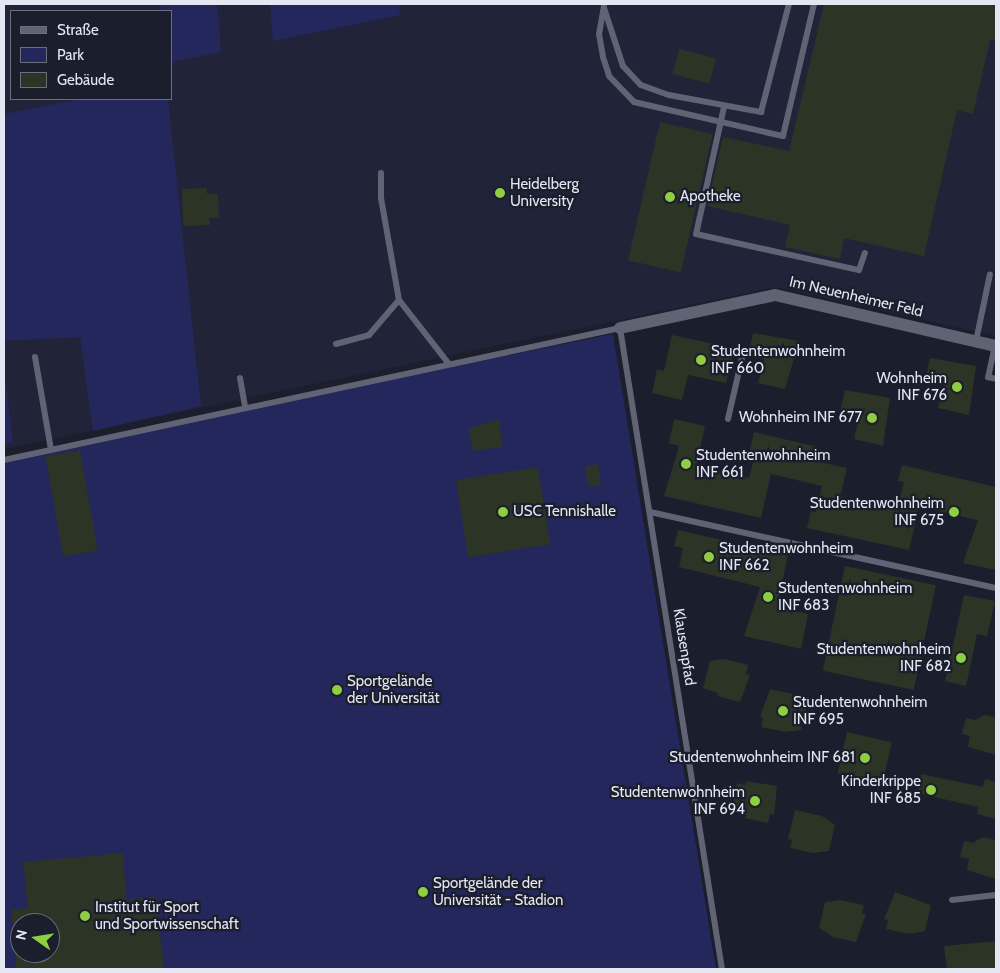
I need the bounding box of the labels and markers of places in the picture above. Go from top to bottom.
place label: Heidelberg University [510,175,579,210]
marker: Heidelberg University [494,187,506,199]
place label: Apotheke [680,188,741,206]
marker: Apotheke [664,191,676,203]
place label: Studentenwohnheim INF 660 [711,342,845,377]
marker: Studentenwohnheim INF 660 [695,354,707,366]
place label: Wohnheim INF 676 [876,369,947,404]
marker: Wohnheim INF 676 [951,381,963,393]
place label: Wohnheim INF 677 [739,409,862,427]
marker: Wohnheim INF 677 [866,412,878,424]
place label: Studentenwohnheim INF 661 [696,446,830,481]
marker: Studentenwohnheim INF 661 [680,458,692,470]
place label: Studentenwohnheim INF 675 [810,494,944,529]
place label: USC Tennishalle [513,503,616,521]
marker: USC Tennishalle [497,506,509,518]
marker: Studentenwohnheim INF 675 [948,506,960,518]
place label: Studentenwohnheim INF 662 [719,539,853,574]
marker: Studentenwohnheim INF 662 [703,551,715,563]
place label: Studentenwohnheim INF 683 [778,579,912,614]
marker: Studentenwohnheim INF 683 [762,591,774,603]
place label: Studentenwohnheim INF 682 [817,640,951,675]
marker: Studentenwohnheim INF 682 [955,652,967,664]
place label: Sportgelände der Universität [347,672,440,707]
marker: Sportgelände der Universität [331,684,343,696]
place label: Studentenwohnheim INF 695 [793,693,927,728]
marker: Studentenwohnheim INF 695 [777,705,789,717]
place label: Studentenwohnheim INF 681 [669,749,855,767]
marker: Studentenwohnheim INF 681 [859,752,871,764]
place label: Kinderkrippe INF 685 [841,772,921,807]
place label: Studentenwohnheim INF 694 [611,783,745,818]
marker: Kinderkrippe INF 685 [925,784,937,796]
marker: Studentenwohnheim INF 694 [749,795,761,807]
place label: Sportgelände der Universität - Stadion [433,874,563,909]
marker: Sportgelände der Universität - Stadion [417,886,429,898]
place label: Institut für Sport und Sportwissenschaft [95,898,239,933]
marker: Institut für Sport und Sportwissenschaft [79,910,91,922]

